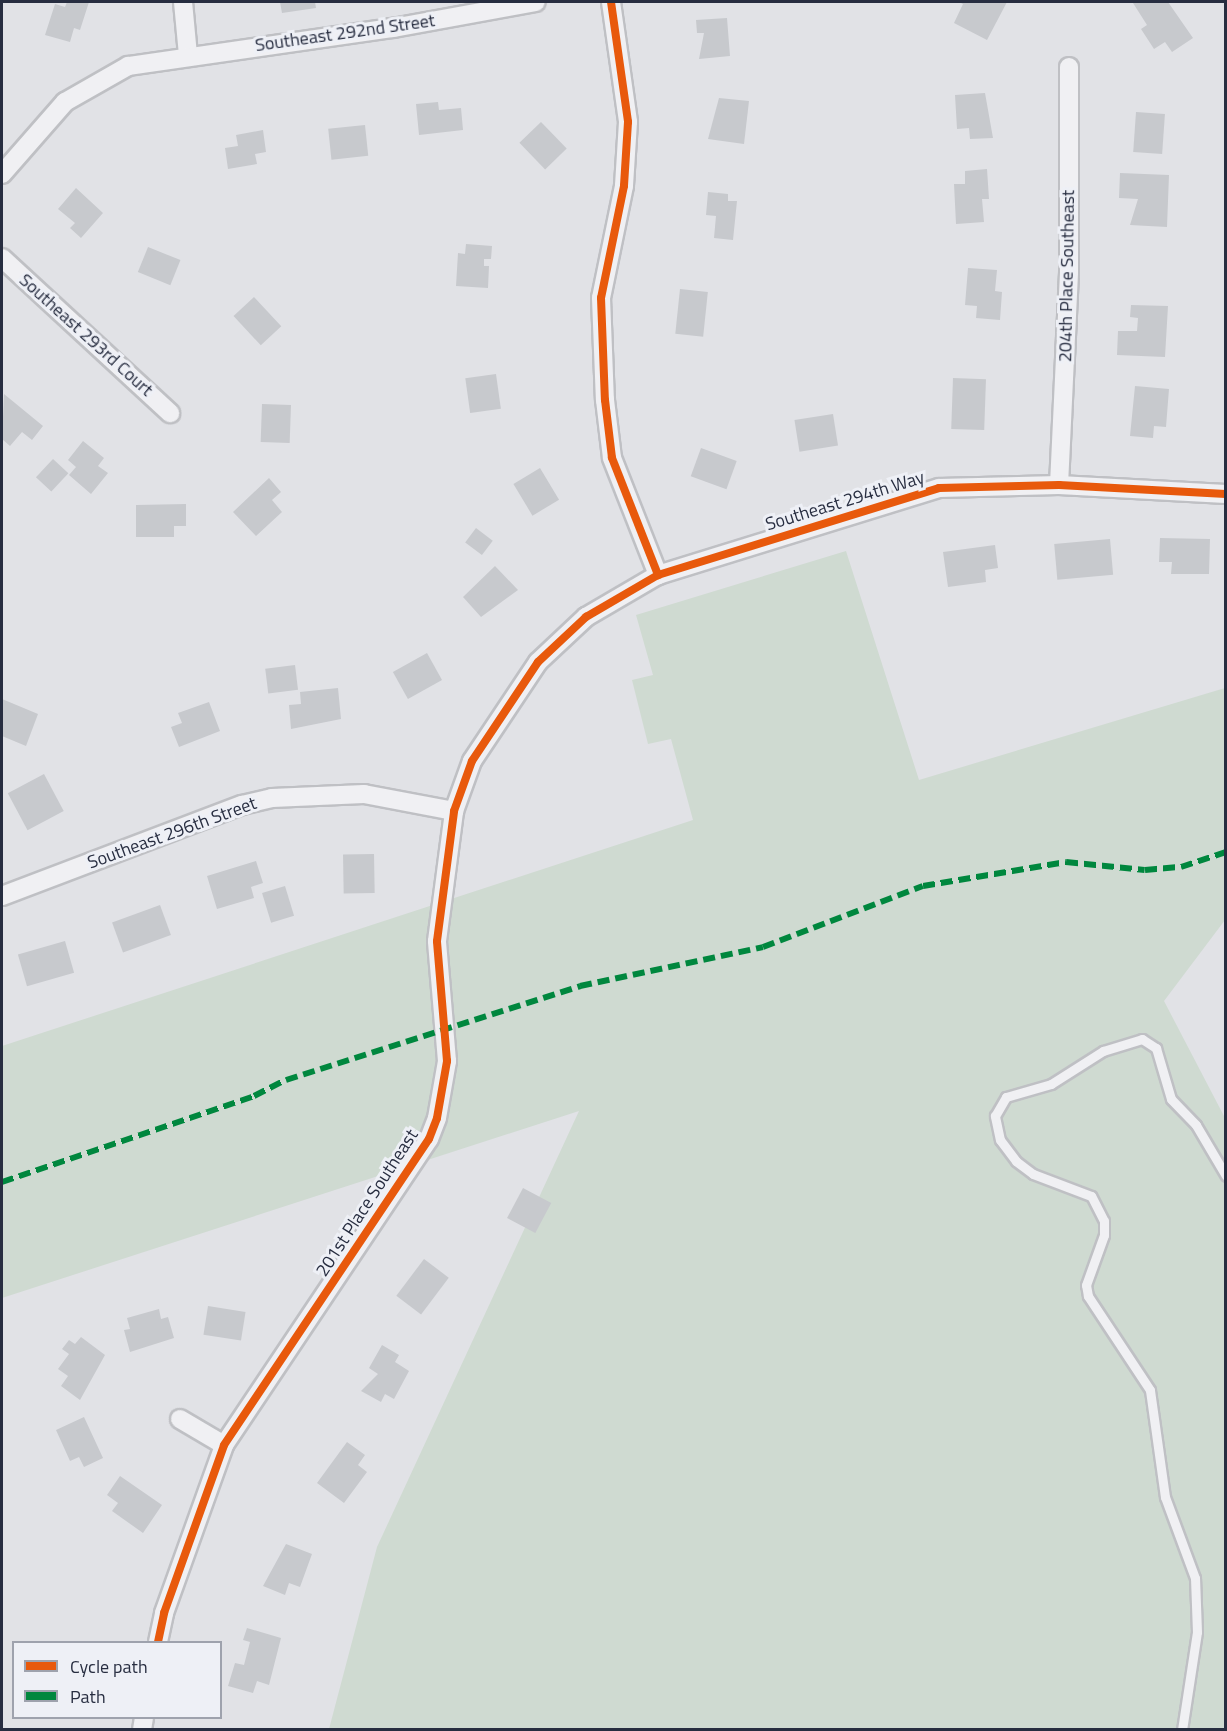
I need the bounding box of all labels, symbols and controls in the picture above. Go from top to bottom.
street label: Southeast 292nd Street [254,10,436,56]
street label: 204th Place Southeast [1055,190,1079,362]
street label: Southeast 293rd Court [15,269,157,401]
street label: Southeast 294th Way [763,467,927,535]
street label: Southeast 296th Street [85,792,259,874]
street label: 201st Place Southeast [311,1125,423,1281]
legend [12,1641,222,1719]
text: Cycle path [70,1653,148,1680]
text: Path [70,1683,106,1710]

